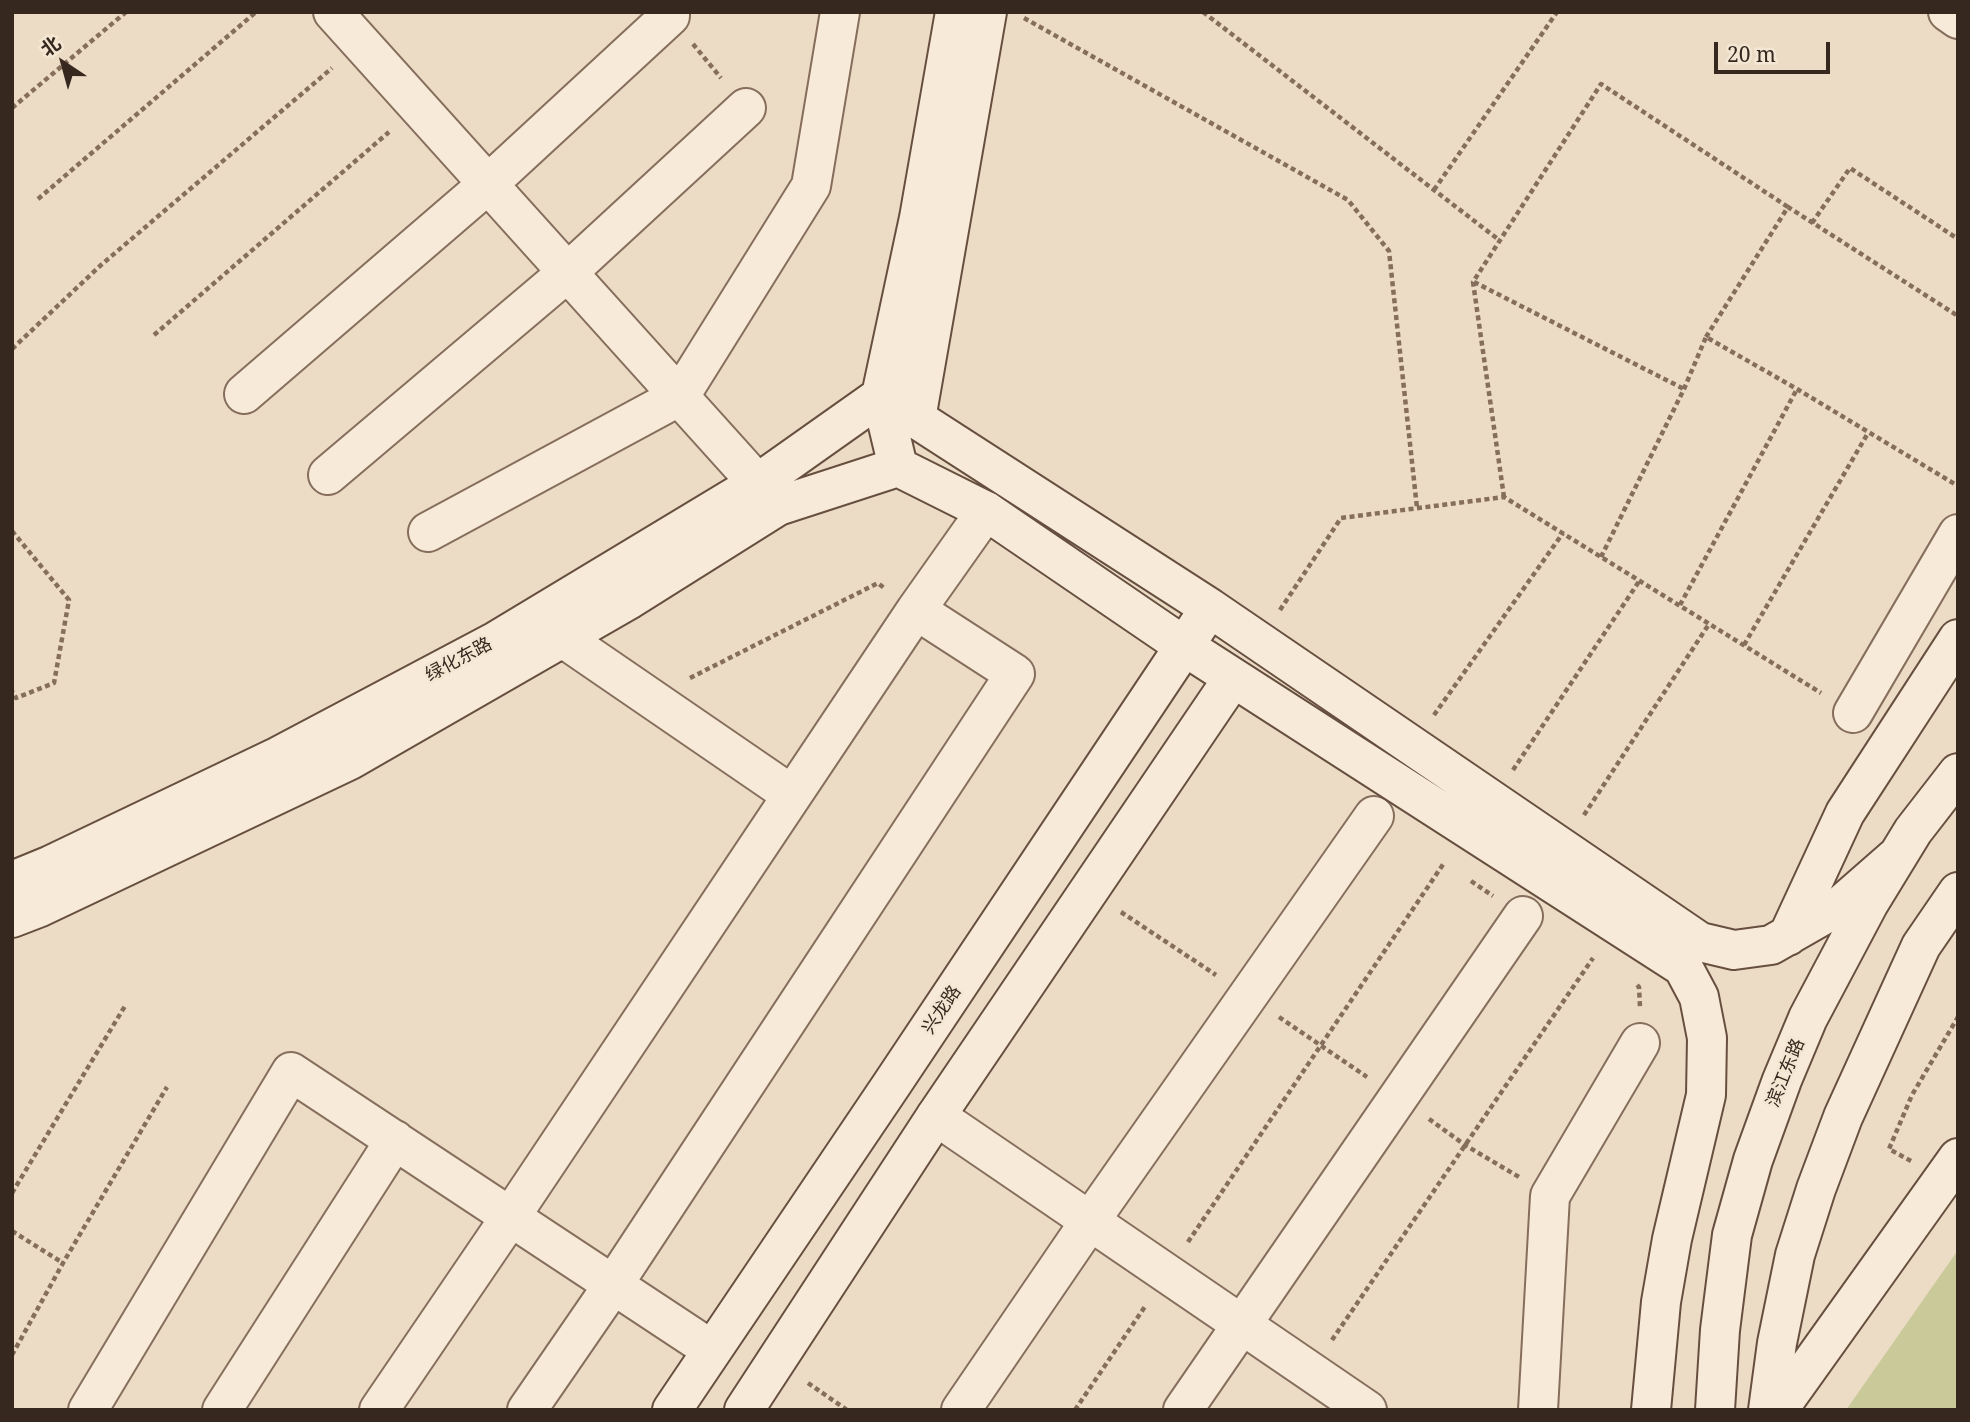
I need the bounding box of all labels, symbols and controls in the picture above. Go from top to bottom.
north arrow [28,28,98,98]
scale bar [1718,28,1834,72]
text: 北 [35,30,66,62]
text: 20 m [1727,40,1776,68]
street label: 绿化东路 [422,634,496,686]
street label: 兴龙路 [918,982,966,1038]
street label: 滨江东路 [1763,1036,1809,1110]

